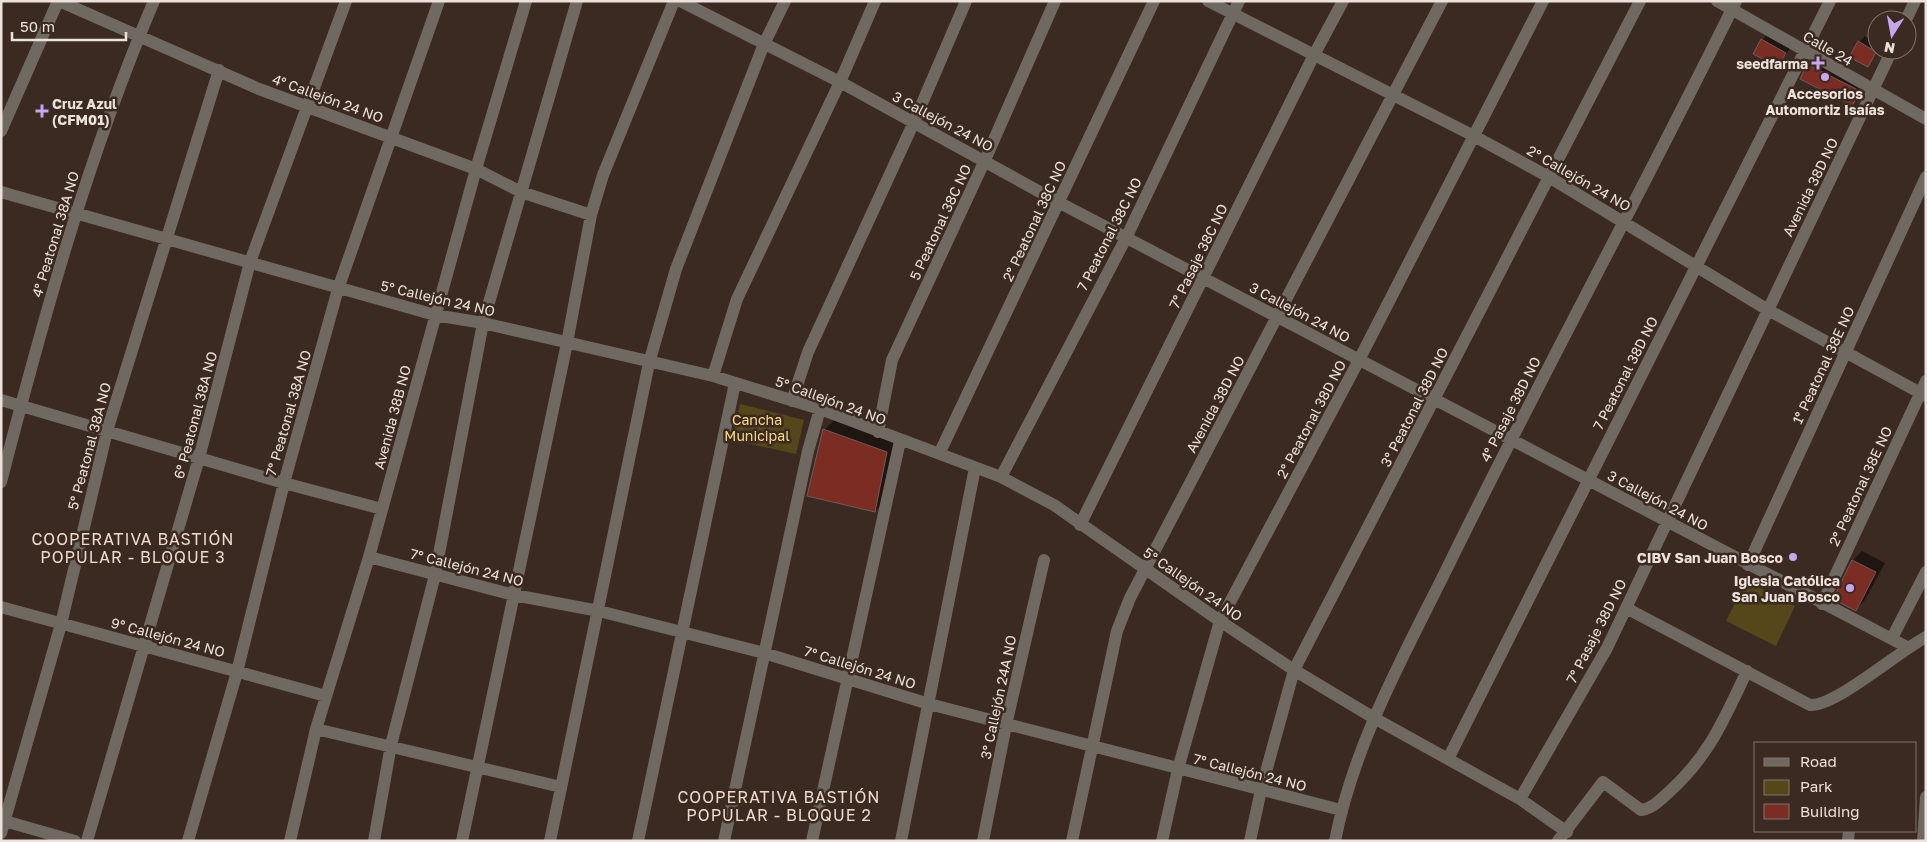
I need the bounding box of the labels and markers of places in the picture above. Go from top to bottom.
place label: seedfarma [1736,55,1808,72]
marker: seedfarma [1812,57,1824,69]
marker: Accesorios Automortiz Isaías [1819,71,1831,83]
place label: Accesorios Automortiz Isaías [1765,85,1885,118]
place label: Cruz Azul (CFM01) [52,95,117,128]
marker: Cruz Azul (CFM01) [36,105,48,117]
place label: CIBV San Juan Bosco [1637,549,1783,566]
marker: CIBV San Juan Bosco [1787,551,1799,563]
place label: Iglesia Católica San Juan Bosco [1732,572,1840,605]
marker: Iglesia Católica San Juan Bosco [1844,582,1856,594]

